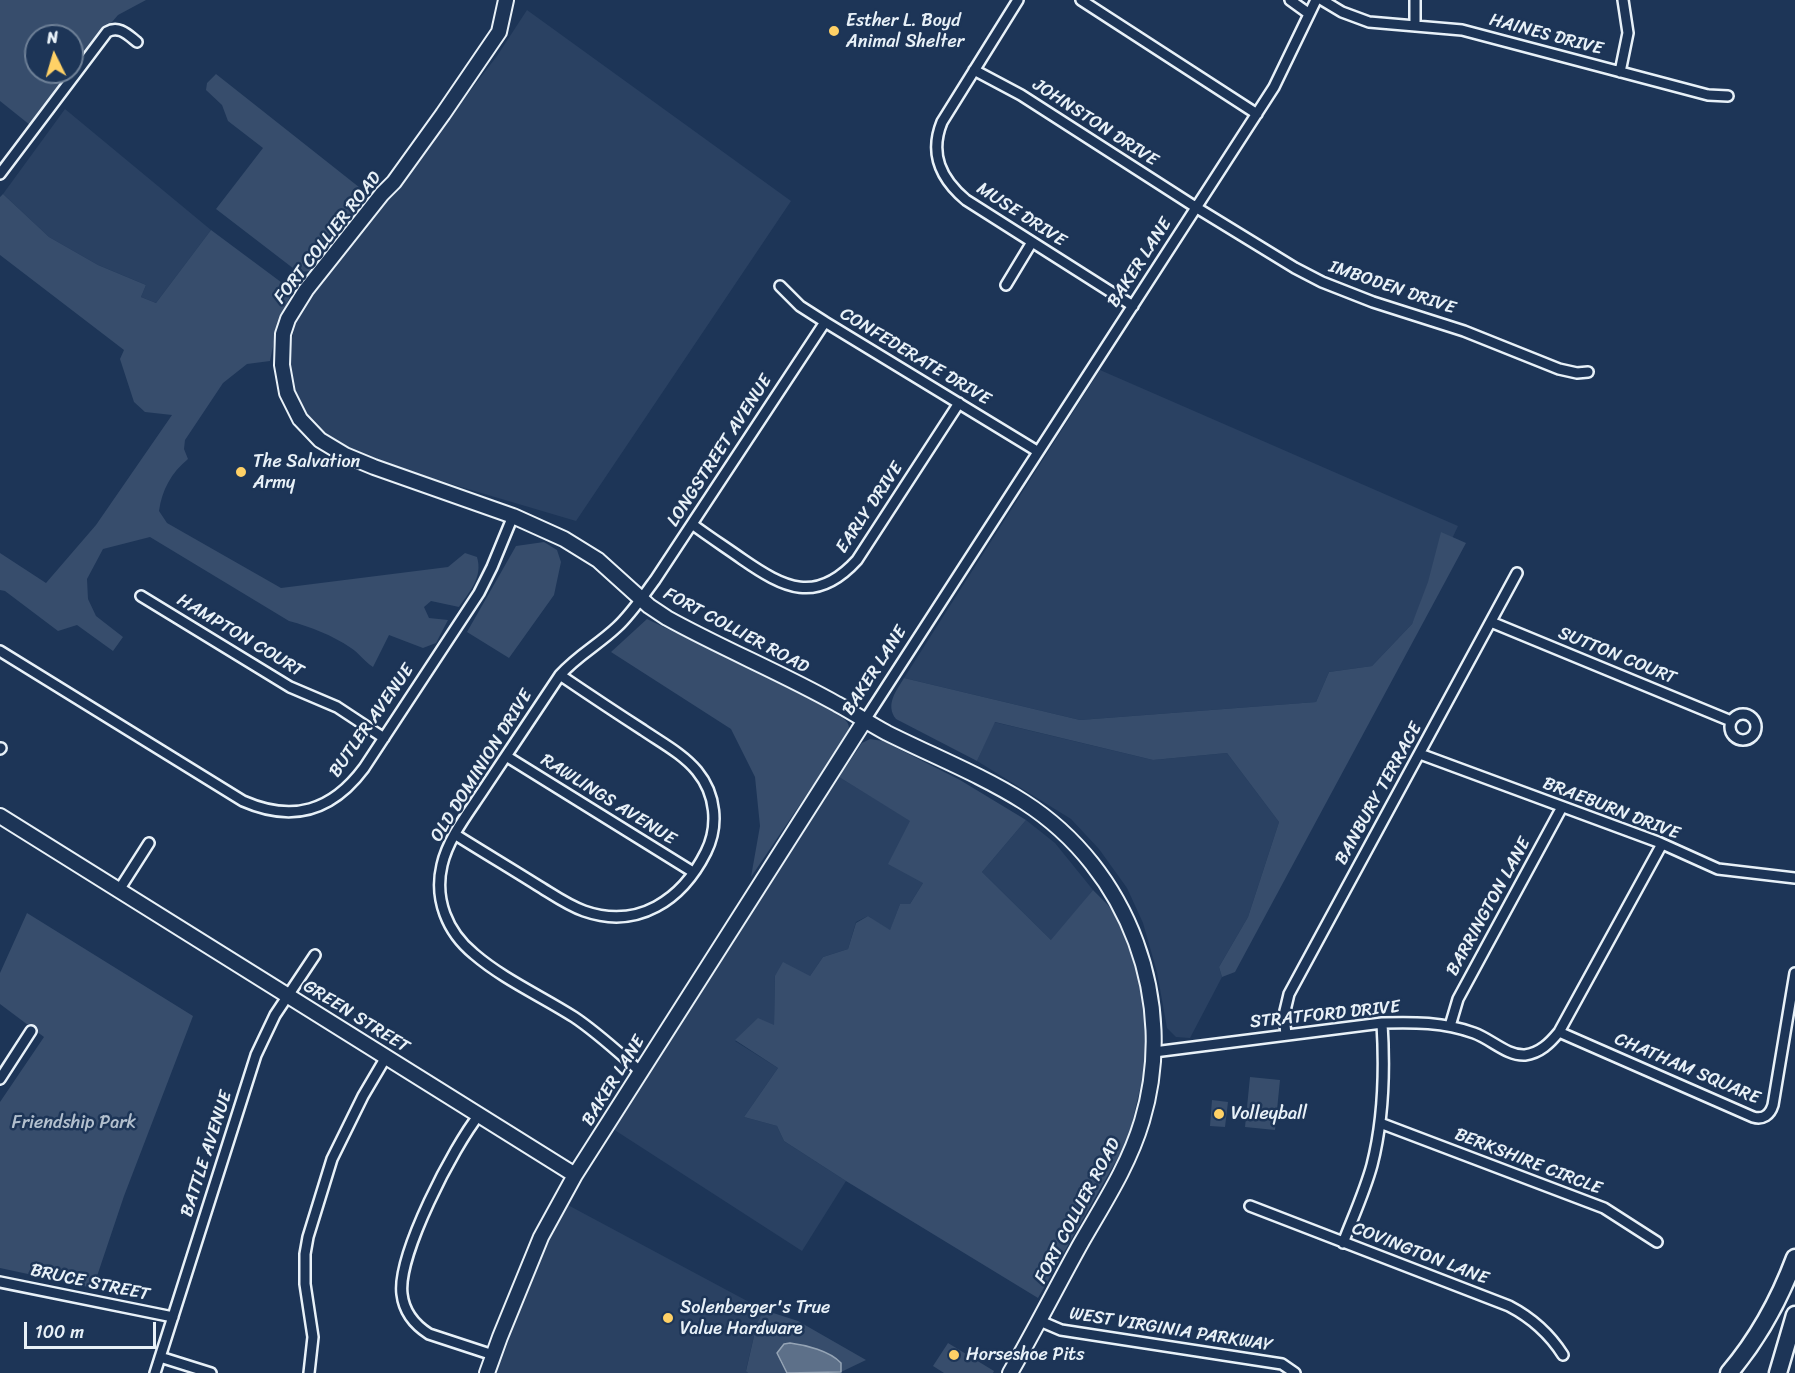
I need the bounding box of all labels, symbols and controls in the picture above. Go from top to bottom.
street label: HAINES DRIVE [1487,9,1605,61]
place label: Esther L. Boyd Animal Shelter [846,10,964,52]
text: N [46,23,59,52]
north arrow [24,24,84,84]
marker: Esther L. Boyd Animal Shelter [827,24,841,38]
street label: JOHNSTON DRIVE [1028,74,1162,172]
street label: FORT COLLIER ROAD [270,168,386,308]
street label: MUSE DRIVE [972,178,1070,252]
street label: BAKER LANE [1103,214,1177,312]
street label: IMBODEN DRIVE [1326,256,1458,320]
street label: CONFEDERATE DRIVE [836,303,994,411]
street label: LONGSTREET AVENUE [663,371,777,531]
place label: The Salvation Army [253,451,360,494]
street label: EARLY DRIVE [832,458,908,558]
marker: The Salvation Army [234,465,248,479]
street label: FORT COLLIER ROAD [660,584,812,678]
street label: HAMPTON COURT [173,590,307,682]
street label: BAKER LANE [838,622,912,720]
street label: SUTTON COURT [1555,623,1679,689]
street label: BUTLER AVENUE [325,660,419,782]
street label: OLD DOMINION DRIVE [426,686,538,846]
street label: BANBURY TERRACE [1331,719,1427,869]
street label: RAWLINGS AVENUE [536,750,680,850]
street label: BRAEBURN DRIVE [1540,773,1682,845]
street label: BARRINGTON LANE [1442,834,1536,980]
street label: GREEN STREET [299,976,413,1058]
street label: STRATFORD DRIVE [1249,996,1401,1034]
street label: CHATHAM SQUARE [1611,1029,1763,1109]
street label: BAKER LANE [578,1032,650,1130]
street label: BATTLE AVENUE [176,1088,238,1220]
place label: Volleyball [1231,1103,1307,1125]
marker: Volleyball [1212,1107,1226,1121]
park label: Friendship Park [12,1112,136,1134]
street label: BERKSHIRE CIRCLE [1452,1124,1604,1200]
street label: FORT COLLIER ROAD [1031,1135,1125,1287]
street label: COVINGTON LANE [1349,1218,1491,1290]
street label: BRUCE STREET [28,1260,152,1306]
place label: Solenberger's True Value Hardware [680,1297,830,1340]
street label: WEST VIRGINIA PARKWAY [1068,1303,1274,1357]
scale bar [27,1310,159,1348]
marker: Solenberger's True Value Hardware [661,1311,675,1325]
text: 100 m [35,1316,84,1348]
place label: Horseshoe Pits [966,1344,1084,1366]
marker: Horseshoe Pits [947,1348,961,1362]

